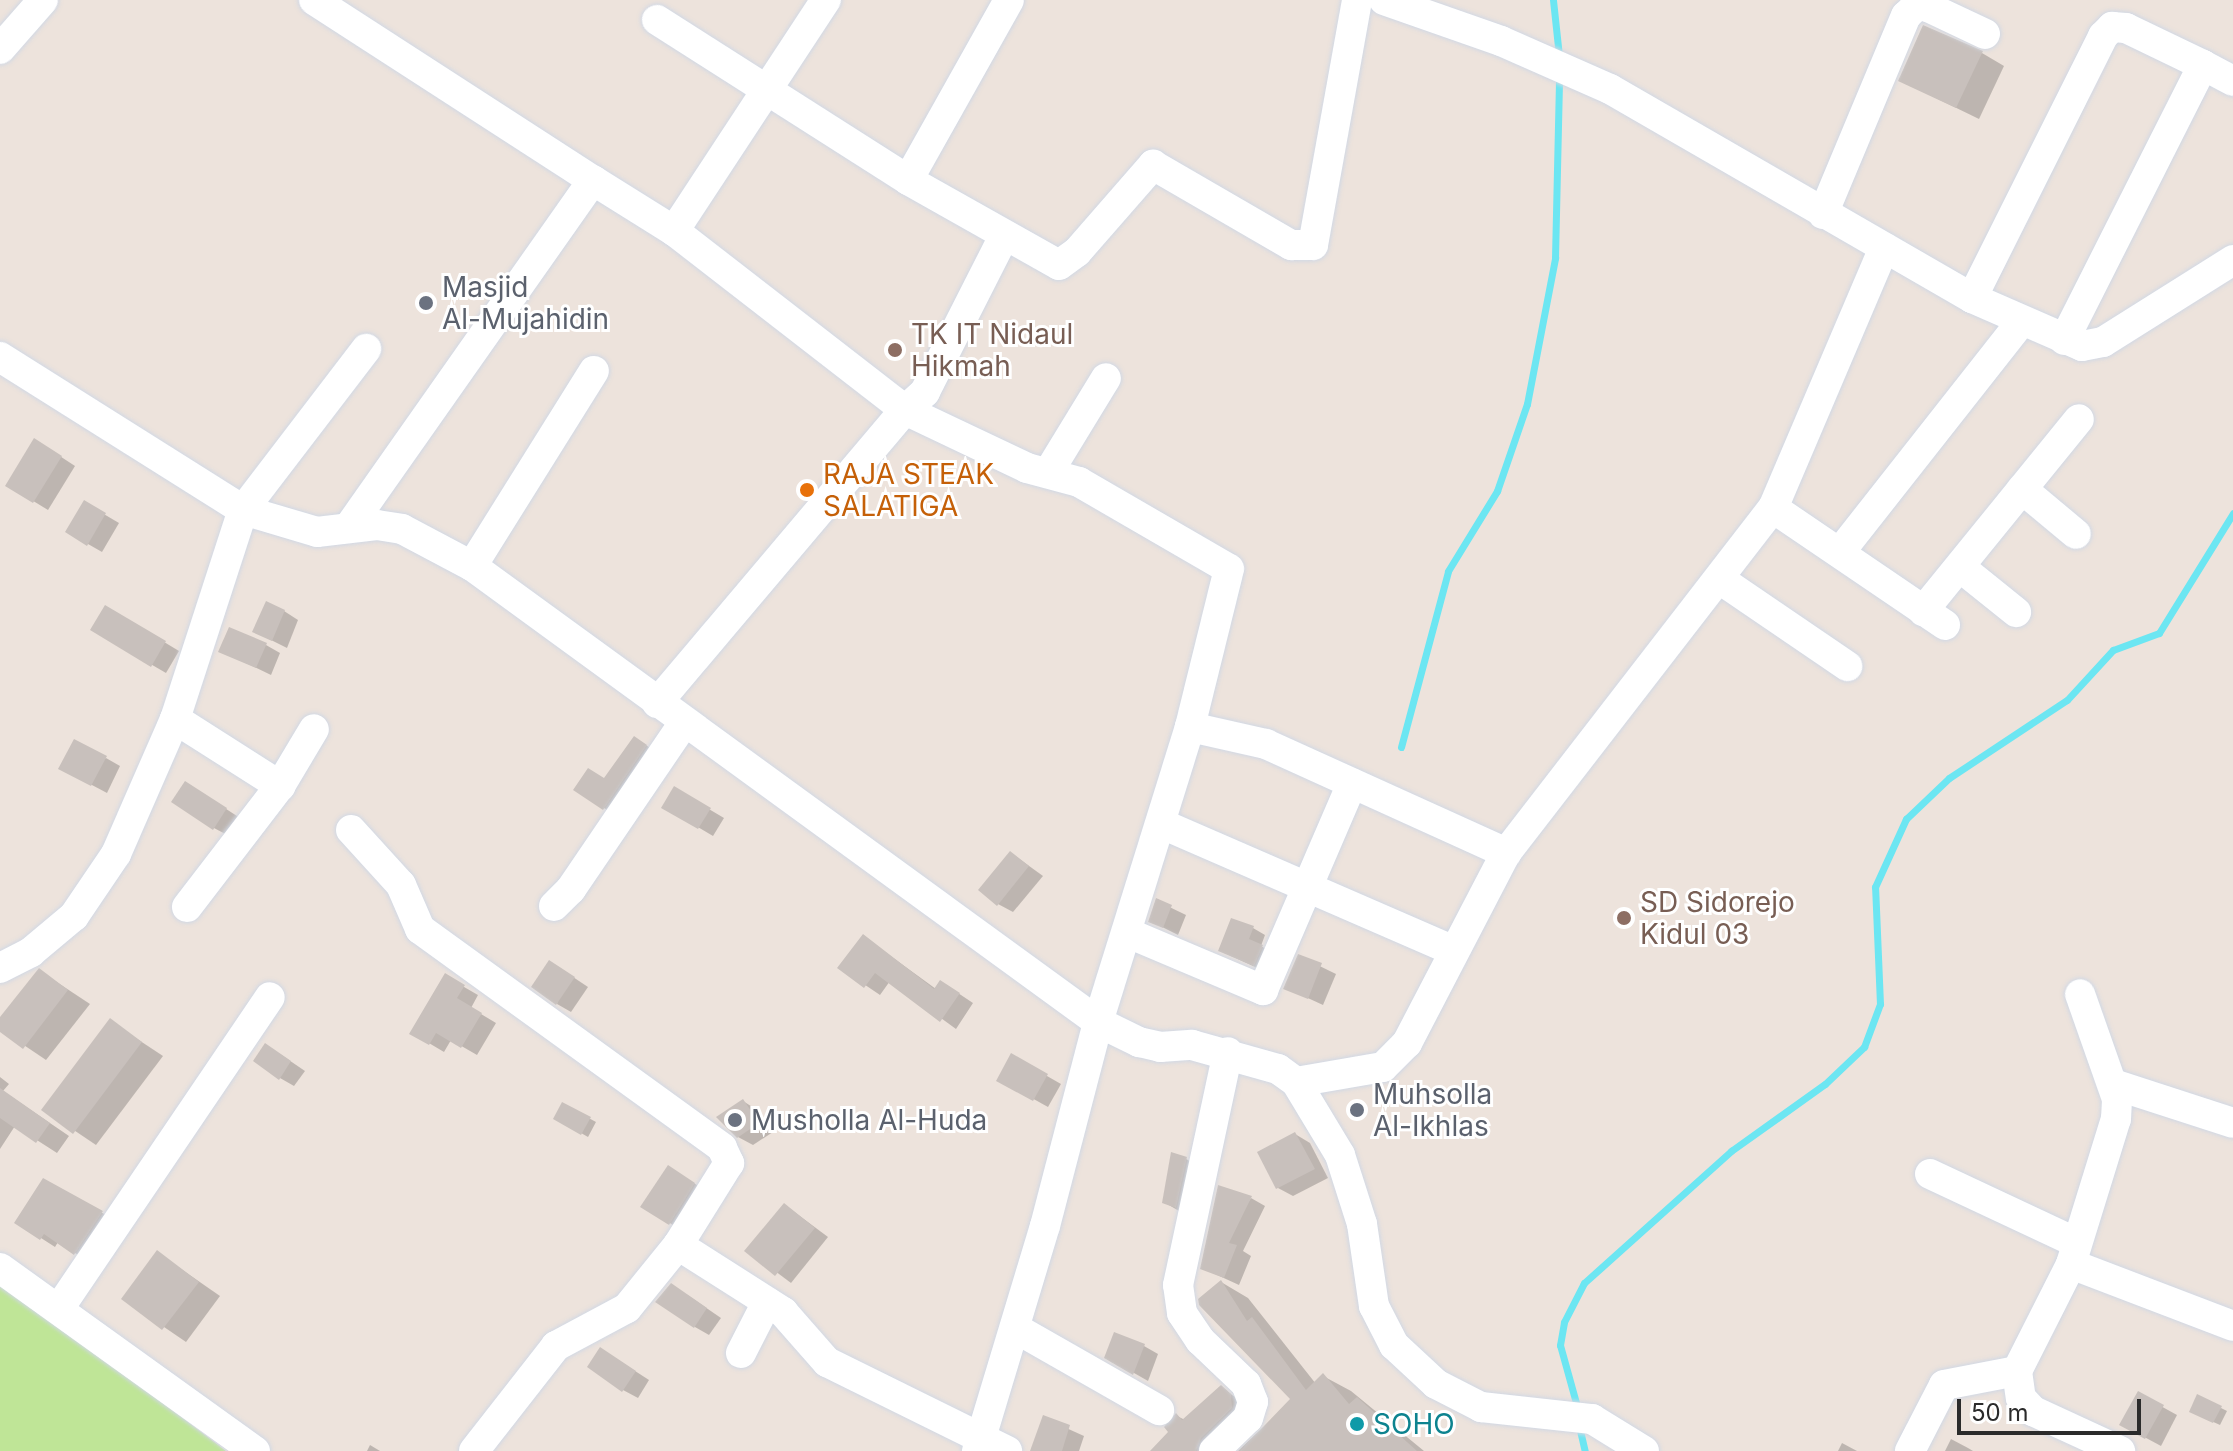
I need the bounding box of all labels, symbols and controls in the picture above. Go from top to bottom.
place label: Masjid Al-Mujahidin [442,270,609,336]
marker: Masjid Al-Mujahidin [417,294,435,312]
place label: TK IT Nidaul Hikmah [911,317,1073,383]
marker: TK IT Nidaul Hikmah [886,341,904,359]
place label: RAJA STEAK SALATIGA [823,457,994,523]
marker: RAJA STEAK SALATIGA [798,481,816,499]
place label: SD Sidorejo Kidul 03 [1640,885,1795,951]
marker: SD Sidorejo Kidul 03 [1615,909,1633,927]
place label: Muhsolla Al-Ikhlas [1373,1077,1492,1143]
marker: Muhsolla Al-Ikhlas [1348,1101,1366,1119]
place label: Musholla Al-Huda [751,1103,987,1137]
marker: Musholla Al-Huda [726,1111,744,1129]
scale bar [1961,1383,2145,1433]
text: 50 m [1971,1398,2029,1427]
place label: SOHO [1373,1407,1455,1441]
marker: SOHO [1348,1415,1366,1433]

